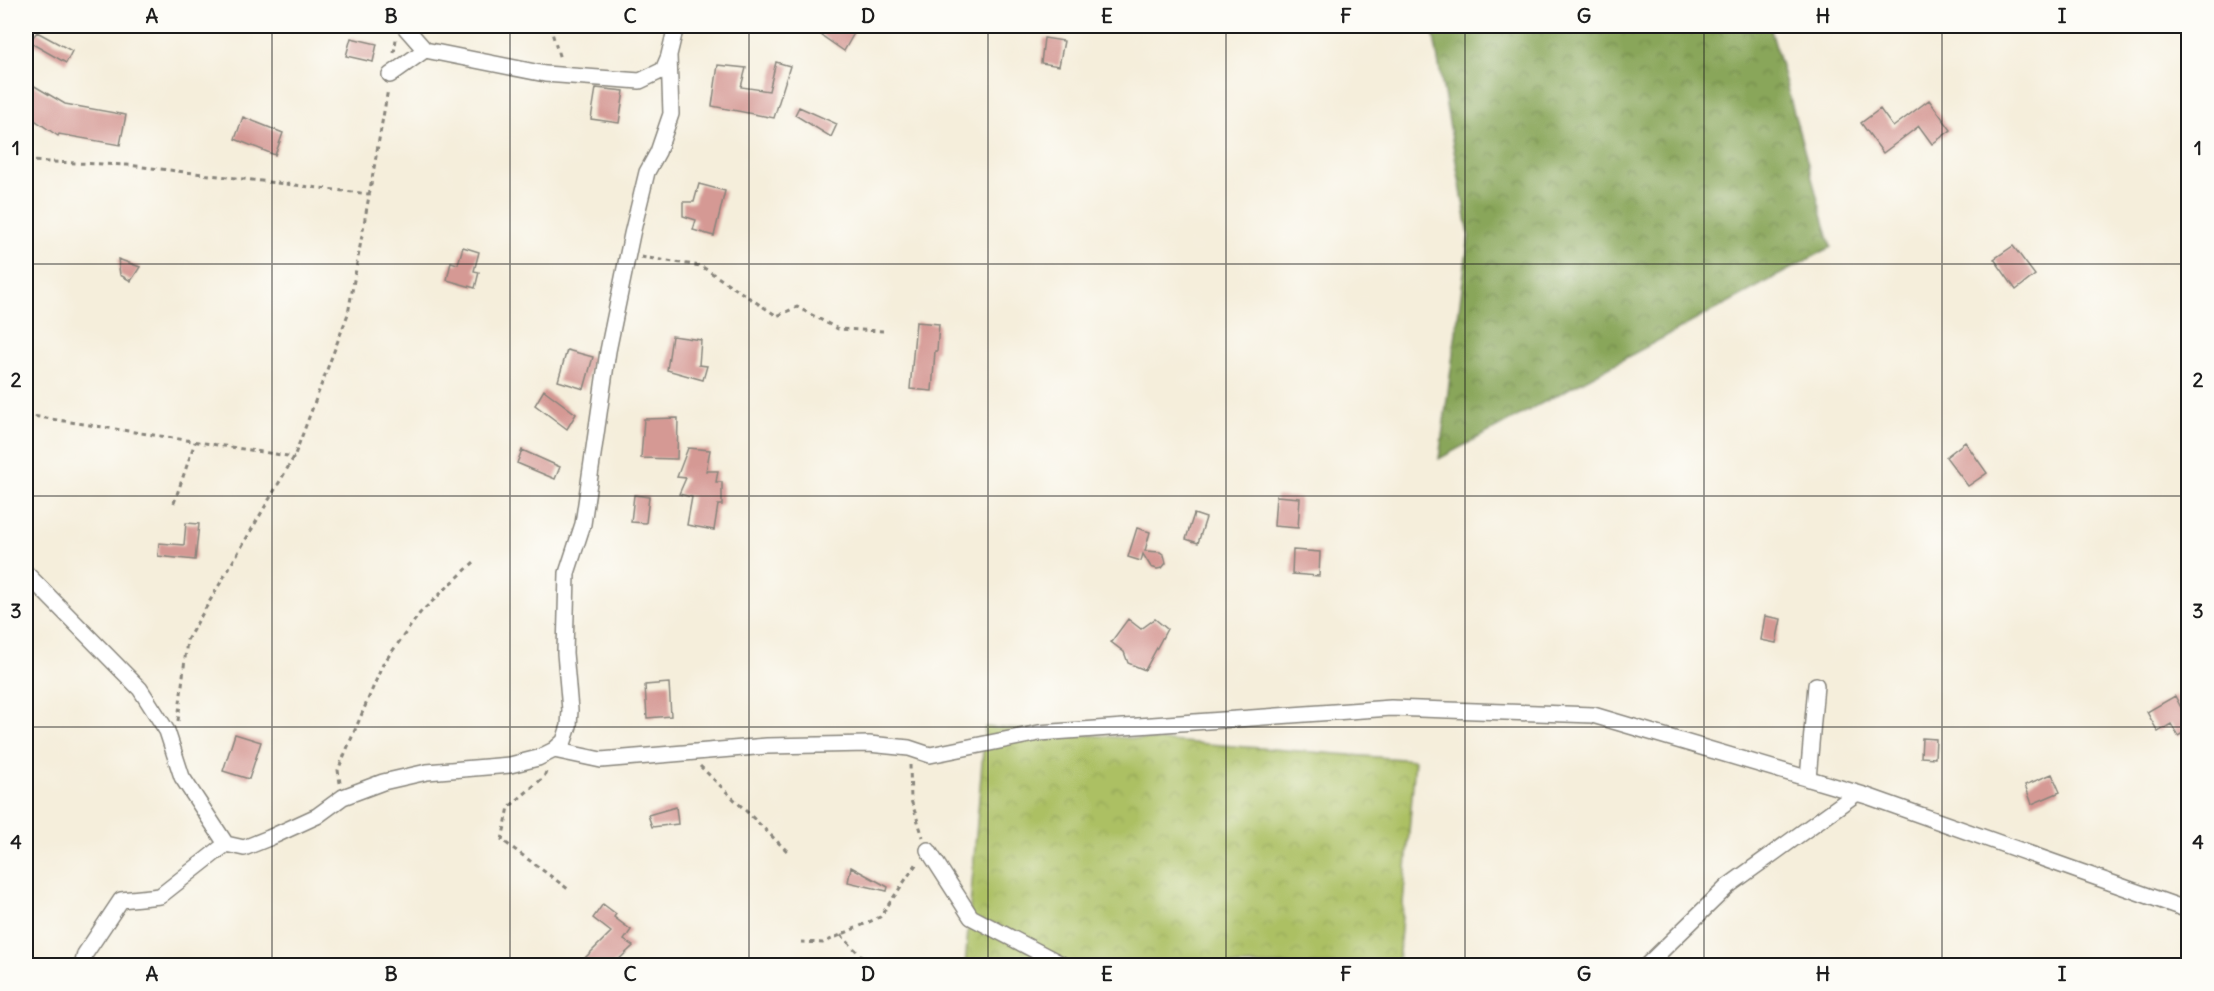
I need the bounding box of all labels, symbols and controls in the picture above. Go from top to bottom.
text: A [146,3,159,28]
text: B [384,3,398,28]
text: C [623,3,637,28]
text: D [861,3,875,28]
text: E [1101,3,1113,28]
text: F [1340,3,1352,28]
text: G [1577,3,1591,28]
text: H [1816,3,1830,28]
text: I [2058,3,2067,28]
text: 1 [12,135,20,160]
text: 1 [2194,135,2202,160]
text: 2 [11,367,22,392]
text: 2 [2193,367,2204,392]
text: 3 [10,598,22,623]
text: 3 [2192,598,2204,623]
text: 4 [10,829,22,854]
text: 4 [2192,829,2204,854]
text: A [146,961,159,986]
text: B [384,961,398,986]
text: C [623,961,637,986]
text: D [861,961,875,986]
text: E [1101,961,1113,986]
text: F [1340,961,1352,986]
text: G [1577,961,1591,986]
text: H [1816,961,1830,986]
text: I [2058,961,2067,986]

